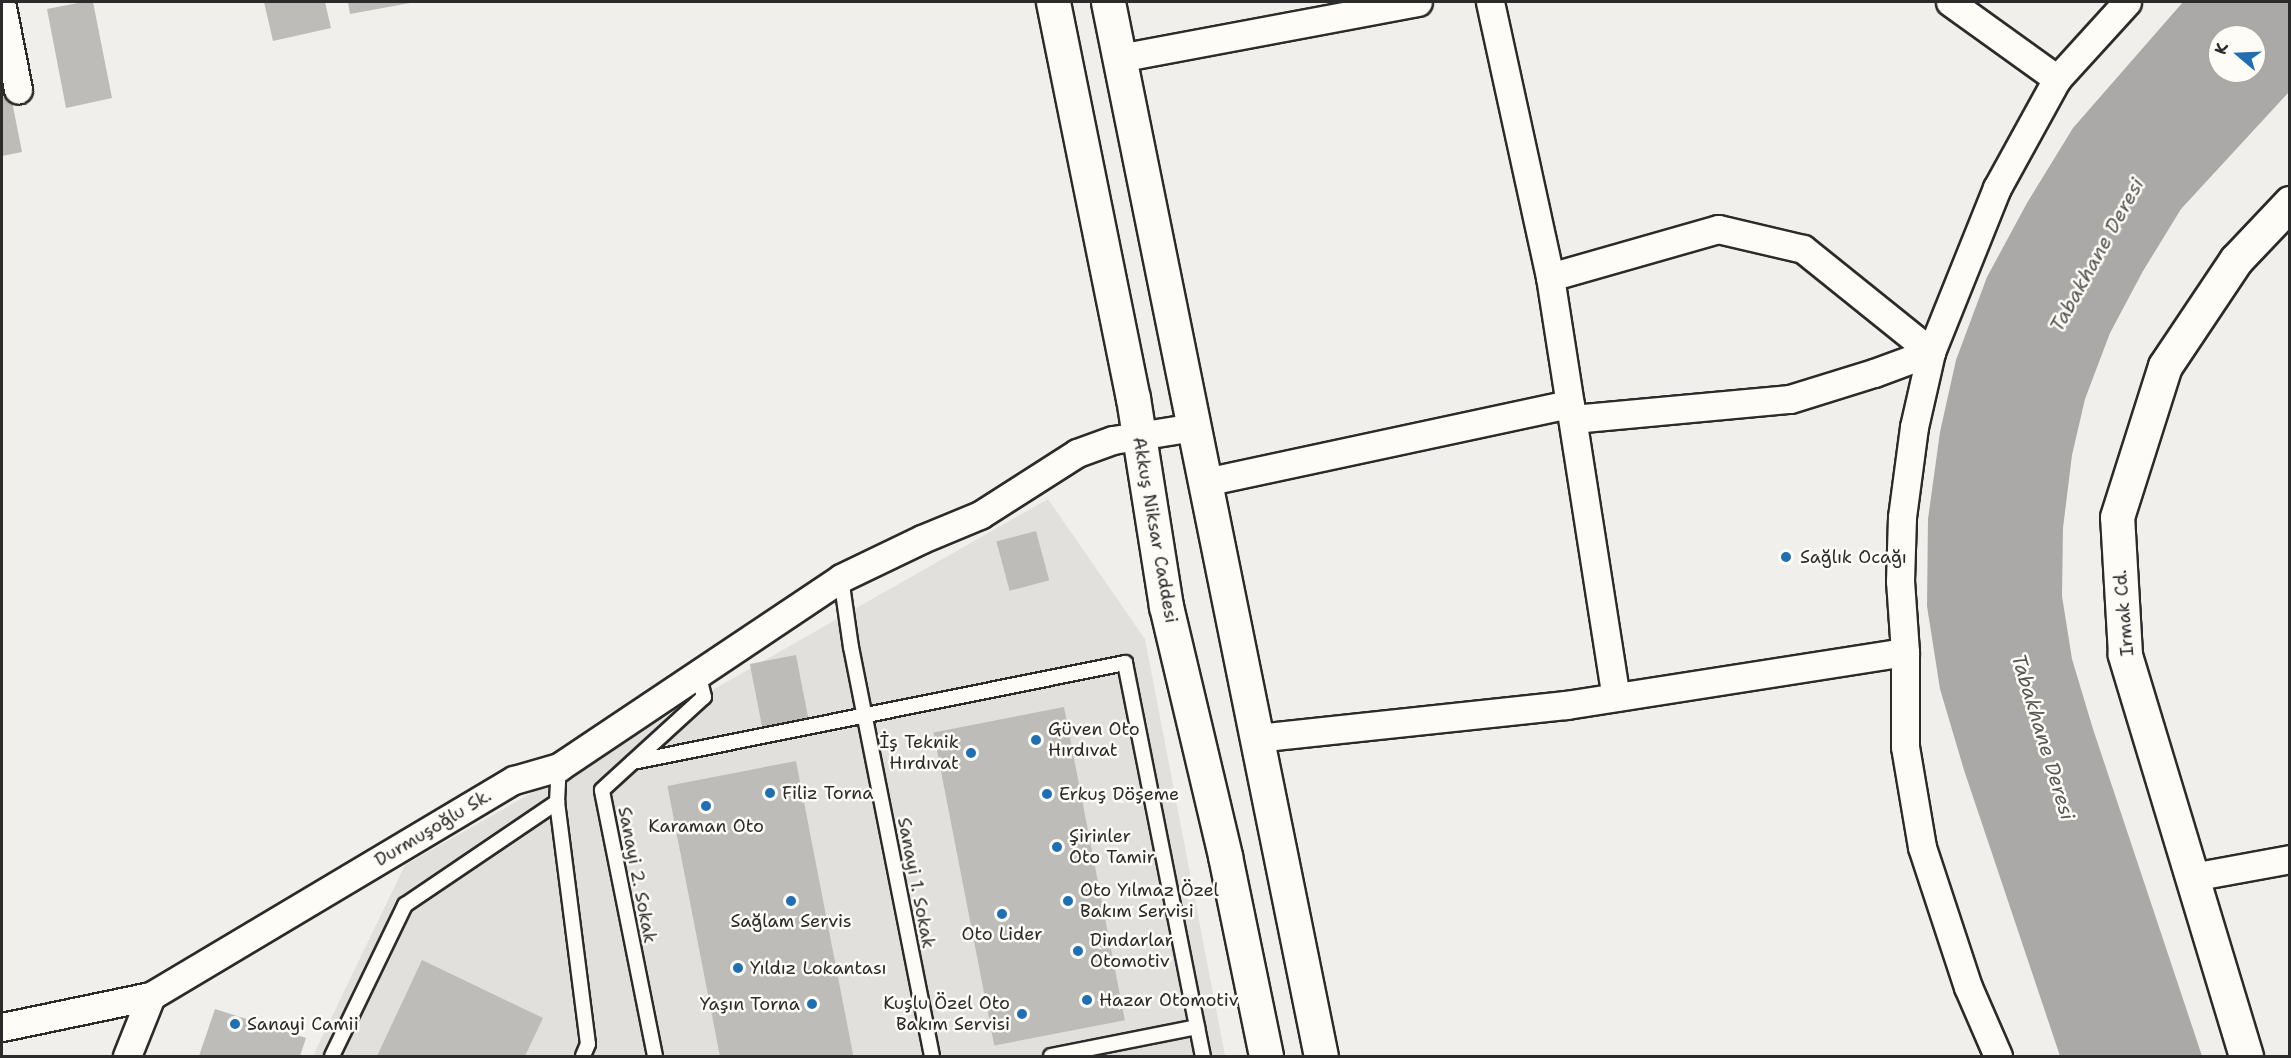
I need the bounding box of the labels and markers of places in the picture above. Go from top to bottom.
place label: Sağlık Ocağı [1800,546,1907,568]
marker: Sağlık Ocağı [1777,548,1795,566]
place label: Güven Oto Hırdıvat [1048,719,1140,762]
place label: İş Teknik Hırdıvat [880,732,959,774]
marker: Güven Oto Hırdıvat [1029,733,1043,747]
marker: İş Teknik Hırdıvat [964,746,978,760]
place label: Filiz Torna [782,782,873,804]
place label: Erkuş Döşeme [1059,783,1179,805]
marker: Filiz Torna [763,786,777,800]
marker: Erkuş Döşeme [1040,787,1054,801]
marker: Karaman Oto [699,799,713,813]
place label: Karaman Oto [648,815,764,837]
place label: Şirinler Oto Tamir [1069,826,1155,868]
marker: Şirinler Oto Tamir [1050,840,1064,854]
place label: Oto Yılmaz Özel Bakım Servisi [1080,880,1219,922]
marker: Sağlam Servis [784,894,798,908]
marker: Oto Yılmaz Özel Bakım Servisi [1061,894,1075,908]
marker: Oto Lider [995,907,1009,921]
place label: Sağlam Servis [730,910,852,932]
place label: Oto Lider [961,923,1043,945]
place label: Dindarlar Otomotiv [1090,930,1173,972]
marker: Dindarlar Otomotiv [1071,944,1085,958]
place label: Yıldız Lokantası [750,957,887,979]
marker: Yıldız Lokantası [731,961,745,975]
place label: Hazar Otomotiv [1099,989,1239,1011]
place label: Yaşın Torna [700,993,800,1015]
place label: Kuşlu Özel Oto Bakım Servisi [883,993,1010,1036]
marker: Hazar Otomotiv [1080,993,1094,1007]
marker: Yaşın Torna [805,997,819,1011]
marker: Kuşlu Özel Oto Bakım Servisi [1015,1007,1029,1021]
place label: Sanayi Camii [247,1013,359,1035]
marker: Sanayi Camii [228,1017,242,1031]

